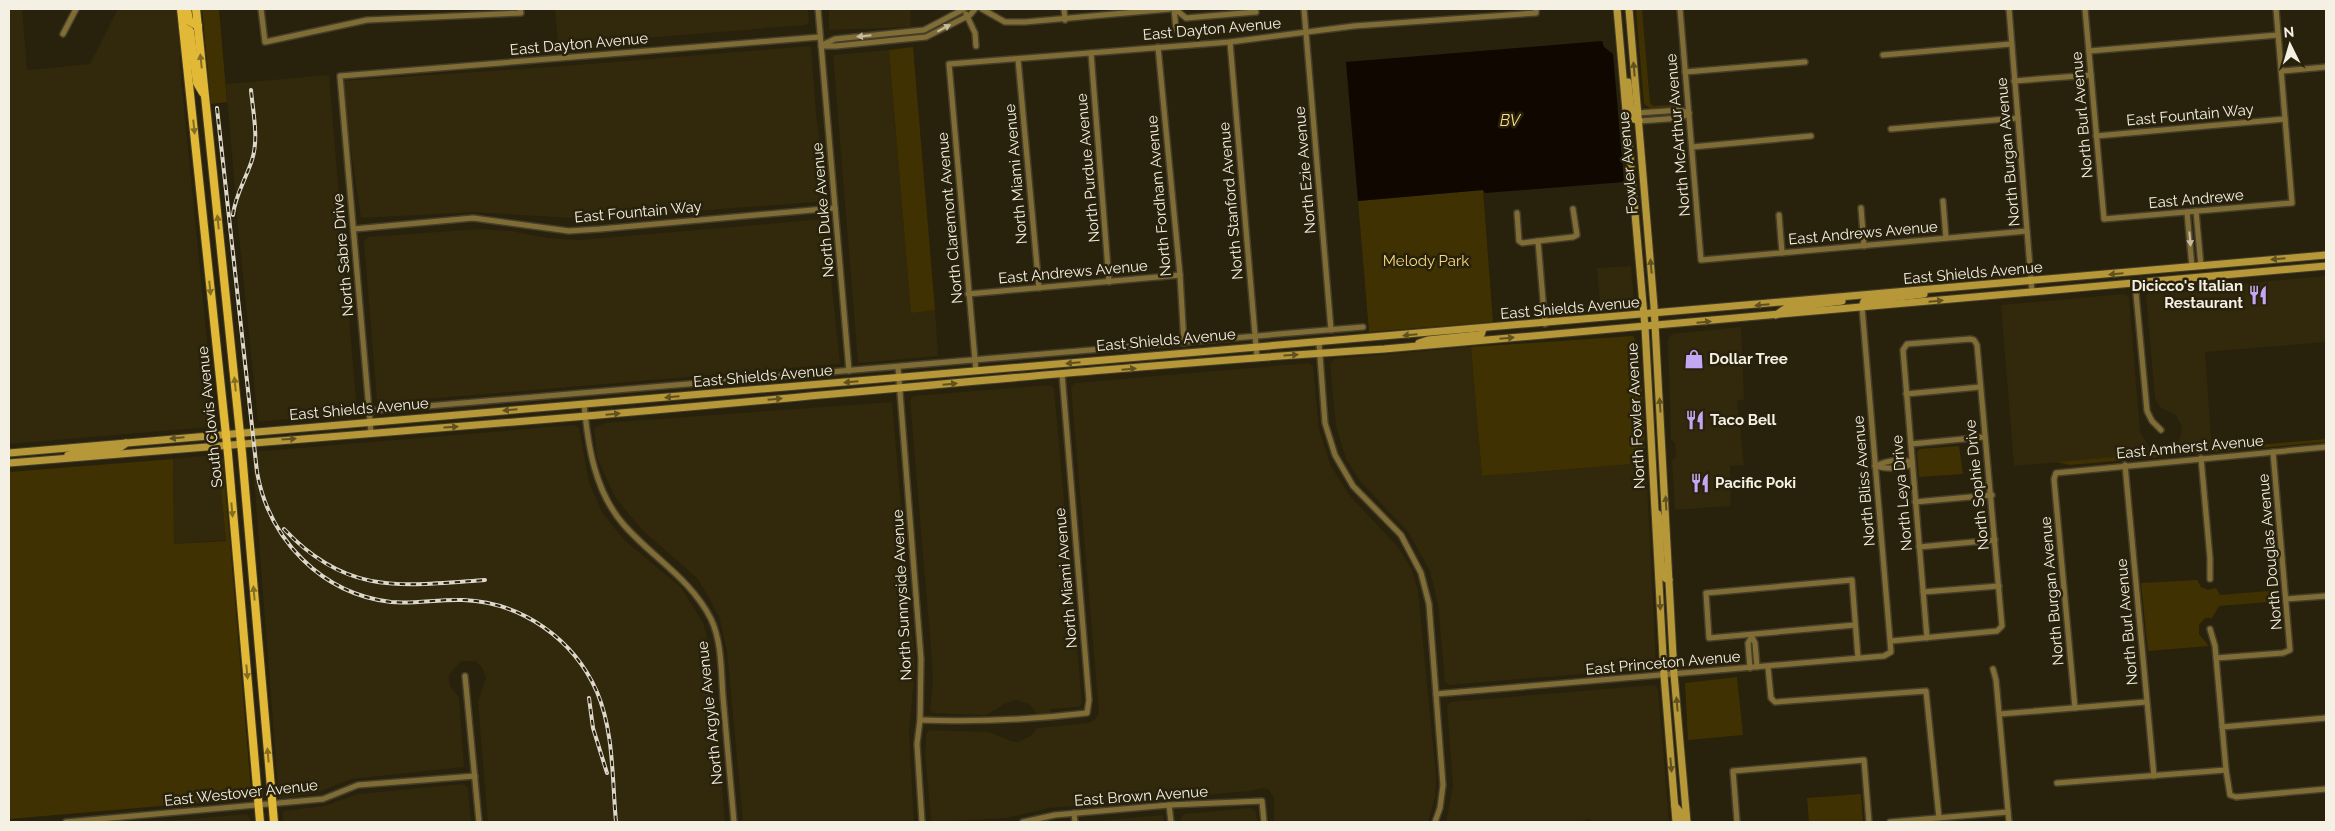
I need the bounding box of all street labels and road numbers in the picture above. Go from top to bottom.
street label: East Dayton Avenue [1142,14,1282,44]
street label: East Dayton Avenue [509,29,649,59]
street label: North Burl Avenue [2067,51,2097,179]
street label: North McArthur Avenue [1662,53,1694,217]
street label: North Burgan Avenue [1993,77,2023,227]
street label: North Purdue Avenue [1072,93,1103,243]
street label: East Fountain Way [2126,100,2254,130]
street label: North Miami Avenue [1001,103,1031,245]
street label: North Ezie Avenue [1290,105,1320,234]
street label: Fowler Avenue [1615,111,1641,215]
street label: North Fordham Avenue [1143,115,1175,277]
street label: North Stanford Avenue [1215,121,1247,281]
street label: North Claremont Avenue [934,131,966,304]
street label: North Duke Avenue [808,142,838,278]
street label: East Andrewe [2148,186,2245,212]
street label: North Sabre Drive [329,193,357,317]
street label: East Fountain Way [574,197,702,227]
street label: East Andrews Avenue [1788,217,1939,249]
street label: East Andrews Avenue [998,256,1149,288]
street label: East Shields Avenue [1903,258,2044,288]
street label: East Shields Avenue [1500,293,1641,323]
street label: East Shields Avenue [1096,325,1237,355]
street label: North Fowler Avenue [1623,342,1649,489]
street label: South Clovis Avenue [194,345,226,489]
street label: East Shields Avenue [693,361,834,391]
street label: East Shields Avenue [289,394,430,424]
street label: North Bliss Avenue [1849,415,1879,547]
street label: North Sophie Drive [1961,419,1993,551]
street label: East Amherst Avenue [2116,432,2265,462]
street label: North Leya Drive [1888,434,1916,552]
street label: North Douglas Avenue [2254,473,2286,631]
street label: North Miami Avenue [1051,507,1081,649]
street label: North Sunnyside Avenue [889,509,915,681]
street label: North Burgan Avenue [2037,516,2067,666]
street label: North Burl Avenue [2112,558,2142,686]
street label: North Argyle Avenue [693,640,726,786]
street label: East Princeton Avenue [1585,647,1741,679]
street label: East Westover Avenue [163,776,319,810]
street label: East Brown Avenue [1074,782,1209,810]

